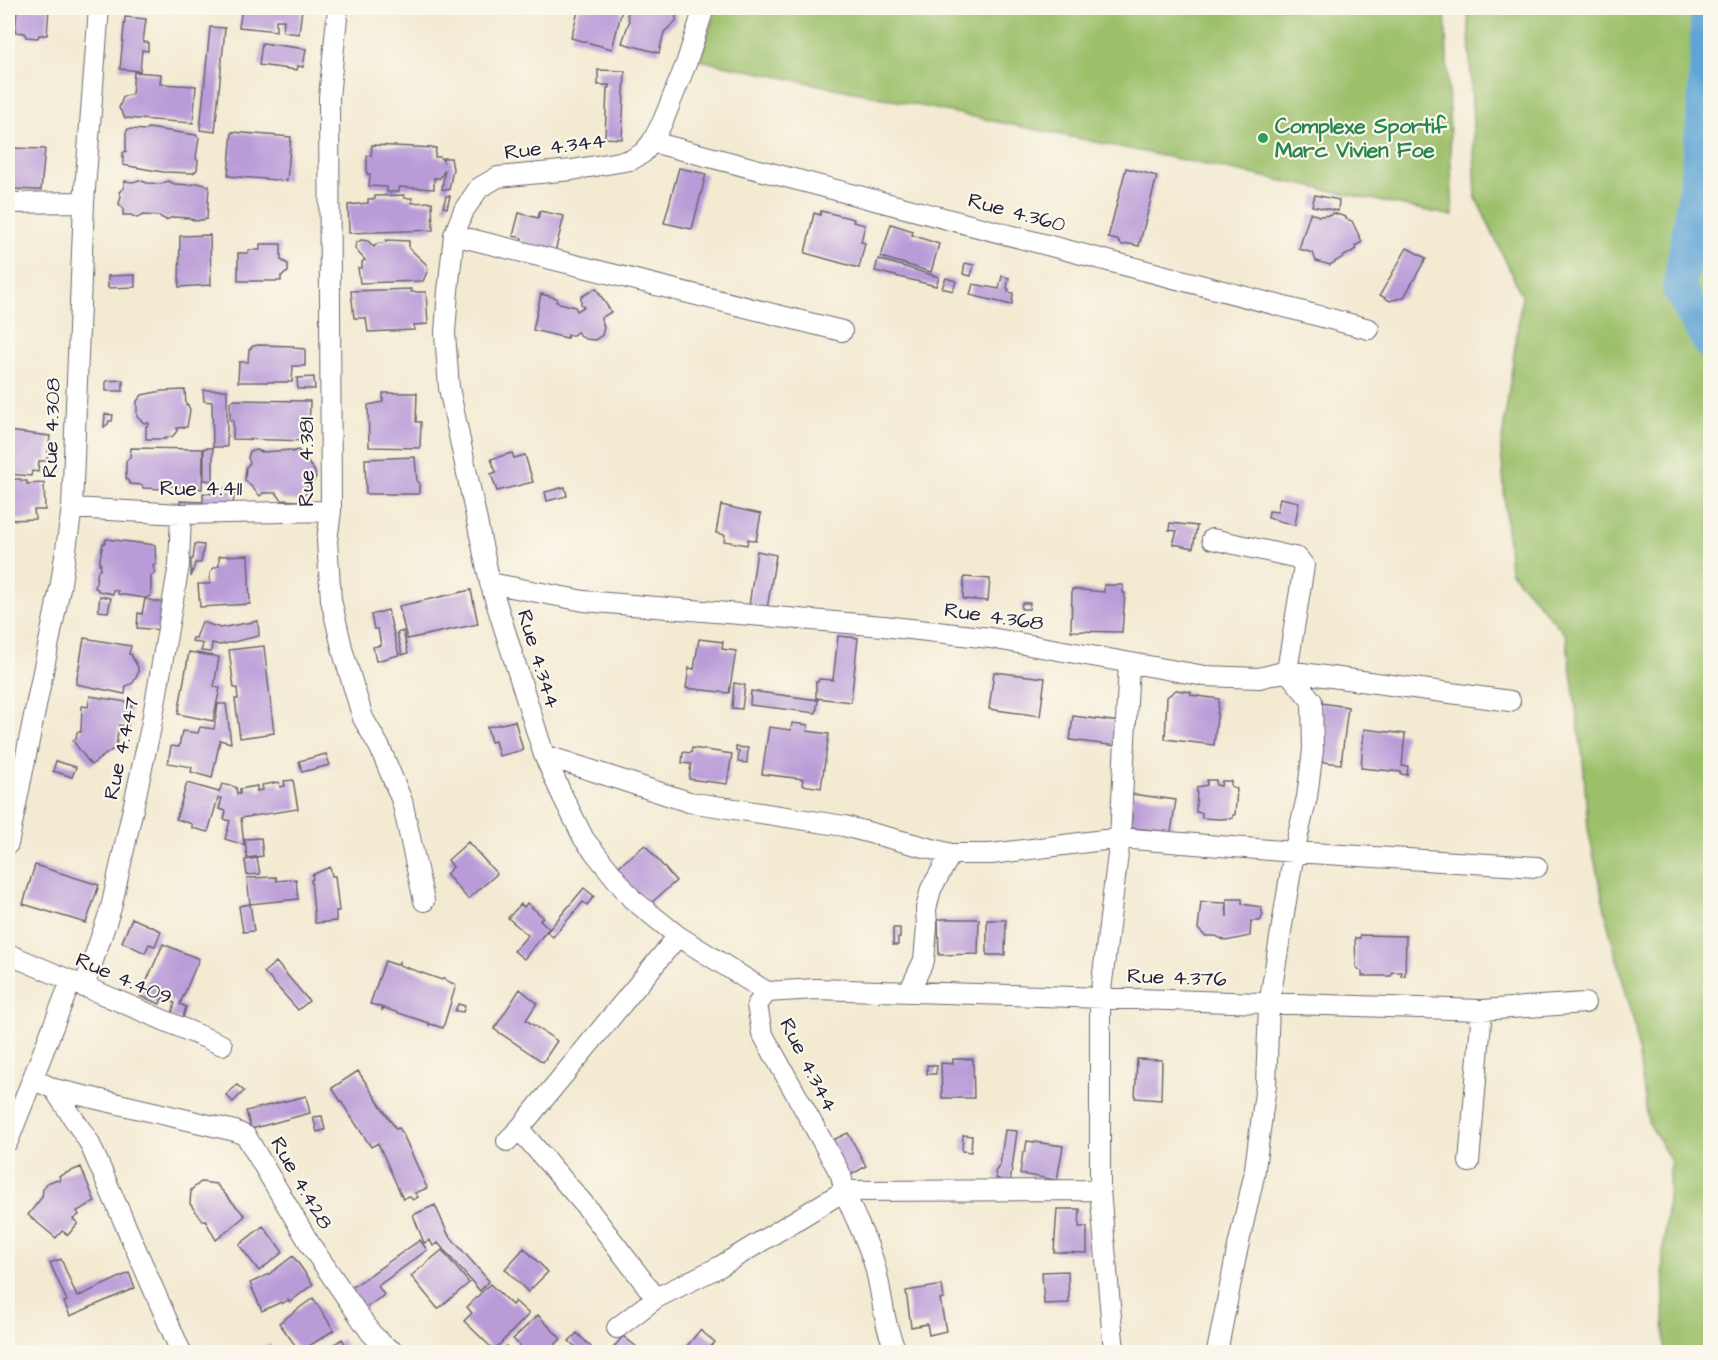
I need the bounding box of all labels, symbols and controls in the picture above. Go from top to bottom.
place label: Complexe Sportif Marc Vivien Foe [1275,112,1447,165]
street label: Rue 4.344 [503,126,607,167]
marker: Complexe Sportif Marc Vivien Foe [1256,131,1270,145]
street label: Rue 4.360 [965,186,1069,239]
street label: Rue 4.308 [35,377,68,479]
street label: Rue 4.381 [292,417,321,507]
street label: Rue 4.411 [160,474,242,503]
street label: Rue 4.368 [942,595,1046,638]
street label: Rue 4.344 [510,606,567,712]
street label: Rue 4.447 [96,694,147,802]
street label: Rue 4.409 [71,945,176,1012]
street label: Rue 4.376 [1127,961,1227,994]
street label: Rue 4.344 [772,1013,845,1117]
street label: Rue 4.428 [263,1132,340,1235]

